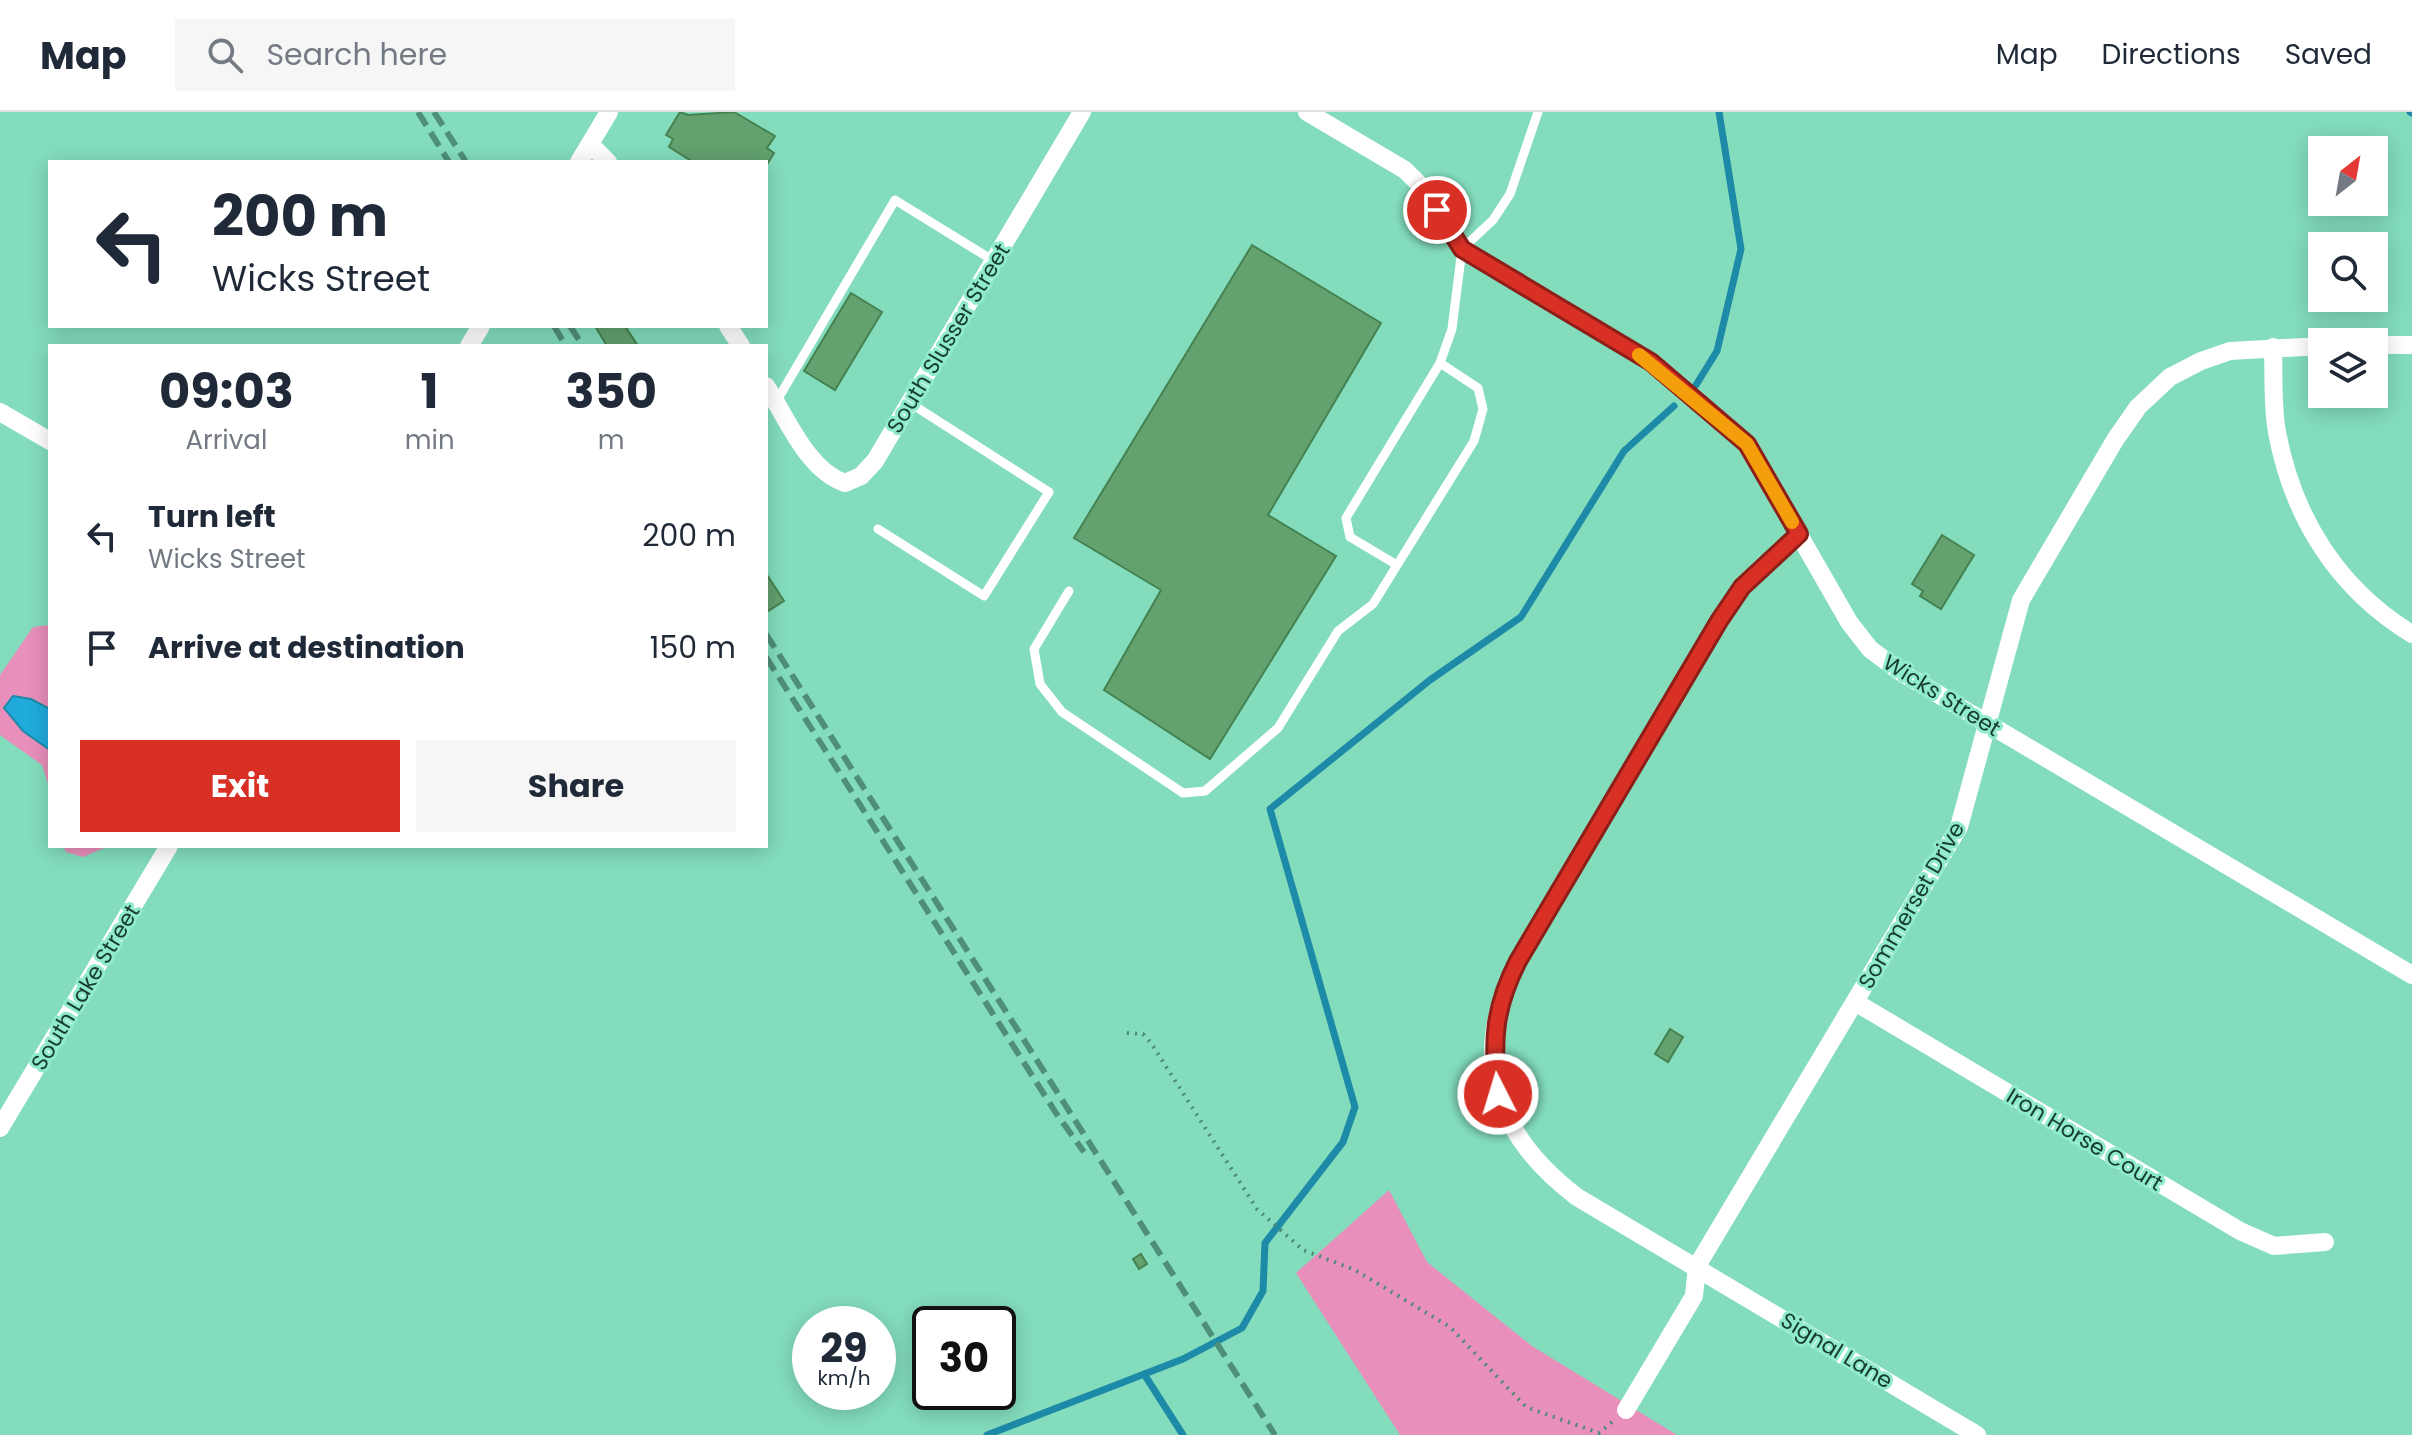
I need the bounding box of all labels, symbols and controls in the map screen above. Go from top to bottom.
search box [175,19,735,91]
text: Map [40,29,127,82]
icon: search [203,33,247,77]
text: Search here [267,33,447,76]
text: Map [1996,35,2058,74]
text: Directions [2102,35,2241,74]
text: Saved [2285,35,2372,74]
north arrow [2308,136,2388,216]
map controls [2308,136,2388,408]
pin [1403,176,1471,244]
text: 200 m [212,177,388,256]
icon: arrive [1415,188,1459,232]
icon: left [80,192,184,296]
button: search [2308,232,2388,312]
street label: South Slusser Street [879,237,1017,439]
text: Wicks Street [212,253,430,304]
button: layers [2308,328,2388,408]
text: 09:03 [159,358,294,425]
text: 1 [421,358,439,425]
text: 350 [565,358,657,425]
text: Arrival [185,422,267,458]
text: min [405,422,455,458]
text: m [598,422,625,458]
text: Turn left [148,495,276,538]
icon: left [80,514,124,558]
text: 200 m [642,514,736,557]
text: Wicks Street [148,541,306,577]
icon: arrive [80,626,124,670]
text: Arrive at destination [148,626,465,669]
text: 150 m [650,626,736,669]
street label: Wicks Street [1877,647,2006,744]
button: Exit [80,740,400,832]
button: Share [416,740,736,832]
street label: Sommerset Drive [1851,816,1972,995]
street label: South Lake Street [24,898,147,1076]
position arrow [1456,1052,1540,1136]
street label: Iron Horse Court [2001,1080,2169,1198]
street label: Signal Lane [1775,1305,1899,1396]
speed limit sign: 30 [912,1306,1016,1410]
text: 29 [820,1320,868,1376]
text: km/h [817,1364,871,1392]

